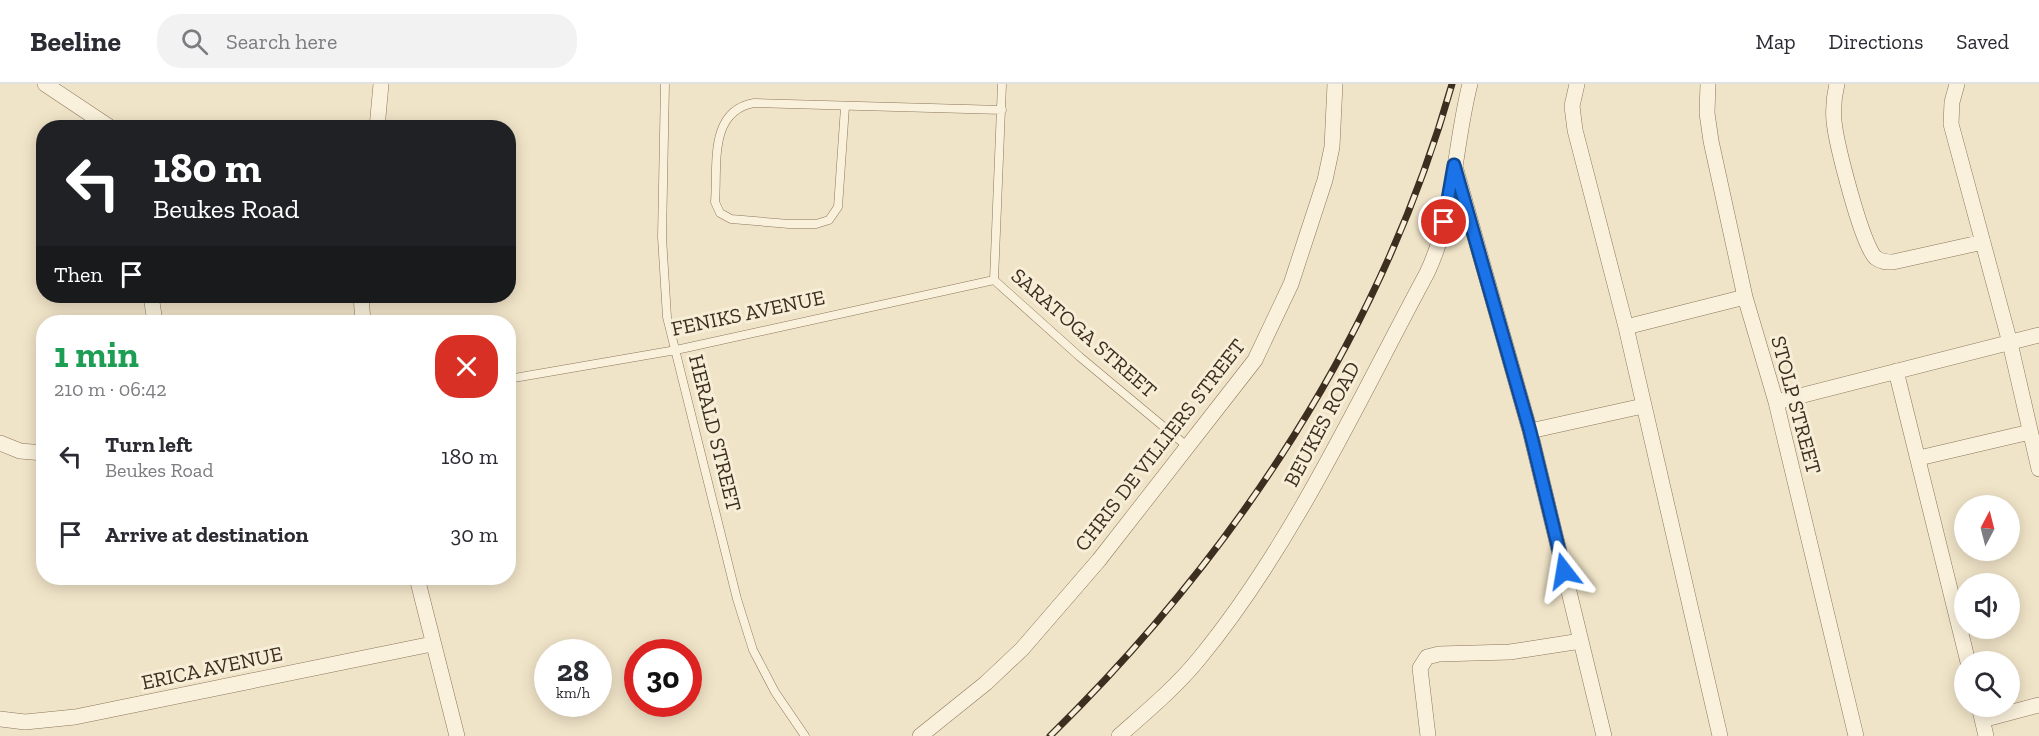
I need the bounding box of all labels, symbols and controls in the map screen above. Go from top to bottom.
search box [157,14,577,68]
text: Beeline [30,25,121,58]
icon: search [178,25,211,58]
text: Search here [226,28,337,55]
text: Map [1756,29,1796,54]
text: Directions [1829,29,1923,54]
text: Saved [1956,29,2009,54]
text: 180 m [153,142,261,193]
icon: left [54,144,132,222]
text: Beukes Road [153,193,299,225]
pin [1418,196,1469,247]
icon: arrive [1427,205,1460,238]
icon: arrive [115,258,148,291]
text: Then [54,261,103,288]
street label: SARATOGA STREET [1006,263,1162,403]
street label: FENIKS AVENUE [669,284,827,341]
text: 1 min [54,333,139,376]
street label: STOLP STREET [1766,333,1827,477]
street label: CHRIS DE VILLIERS STREET [1069,334,1250,556]
button: close [435,335,498,398]
street label: HERALD STREET [684,352,747,514]
street label: BEUKES ROAD [1278,357,1365,490]
text: 210 m · 06:42 [54,377,166,401]
text: Turn left [105,431,192,458]
icon: left [54,440,87,473]
text: 180 m [441,443,498,470]
text: Beukes Road [105,458,213,482]
north arrow [1954,495,2020,561]
map controls [1954,495,2020,717]
icon: arrive [54,518,87,551]
text: Arrive at destination [105,521,308,548]
text: 30 m [451,521,498,548]
position arrow [1532,539,1596,603]
button: sound [1954,573,2020,639]
speed limit sign: 30 [624,639,702,717]
street label: ERICA AVENUE [139,640,285,695]
button: search [1954,651,2020,717]
text: 28 [557,653,589,689]
text: km/h [556,684,590,702]

